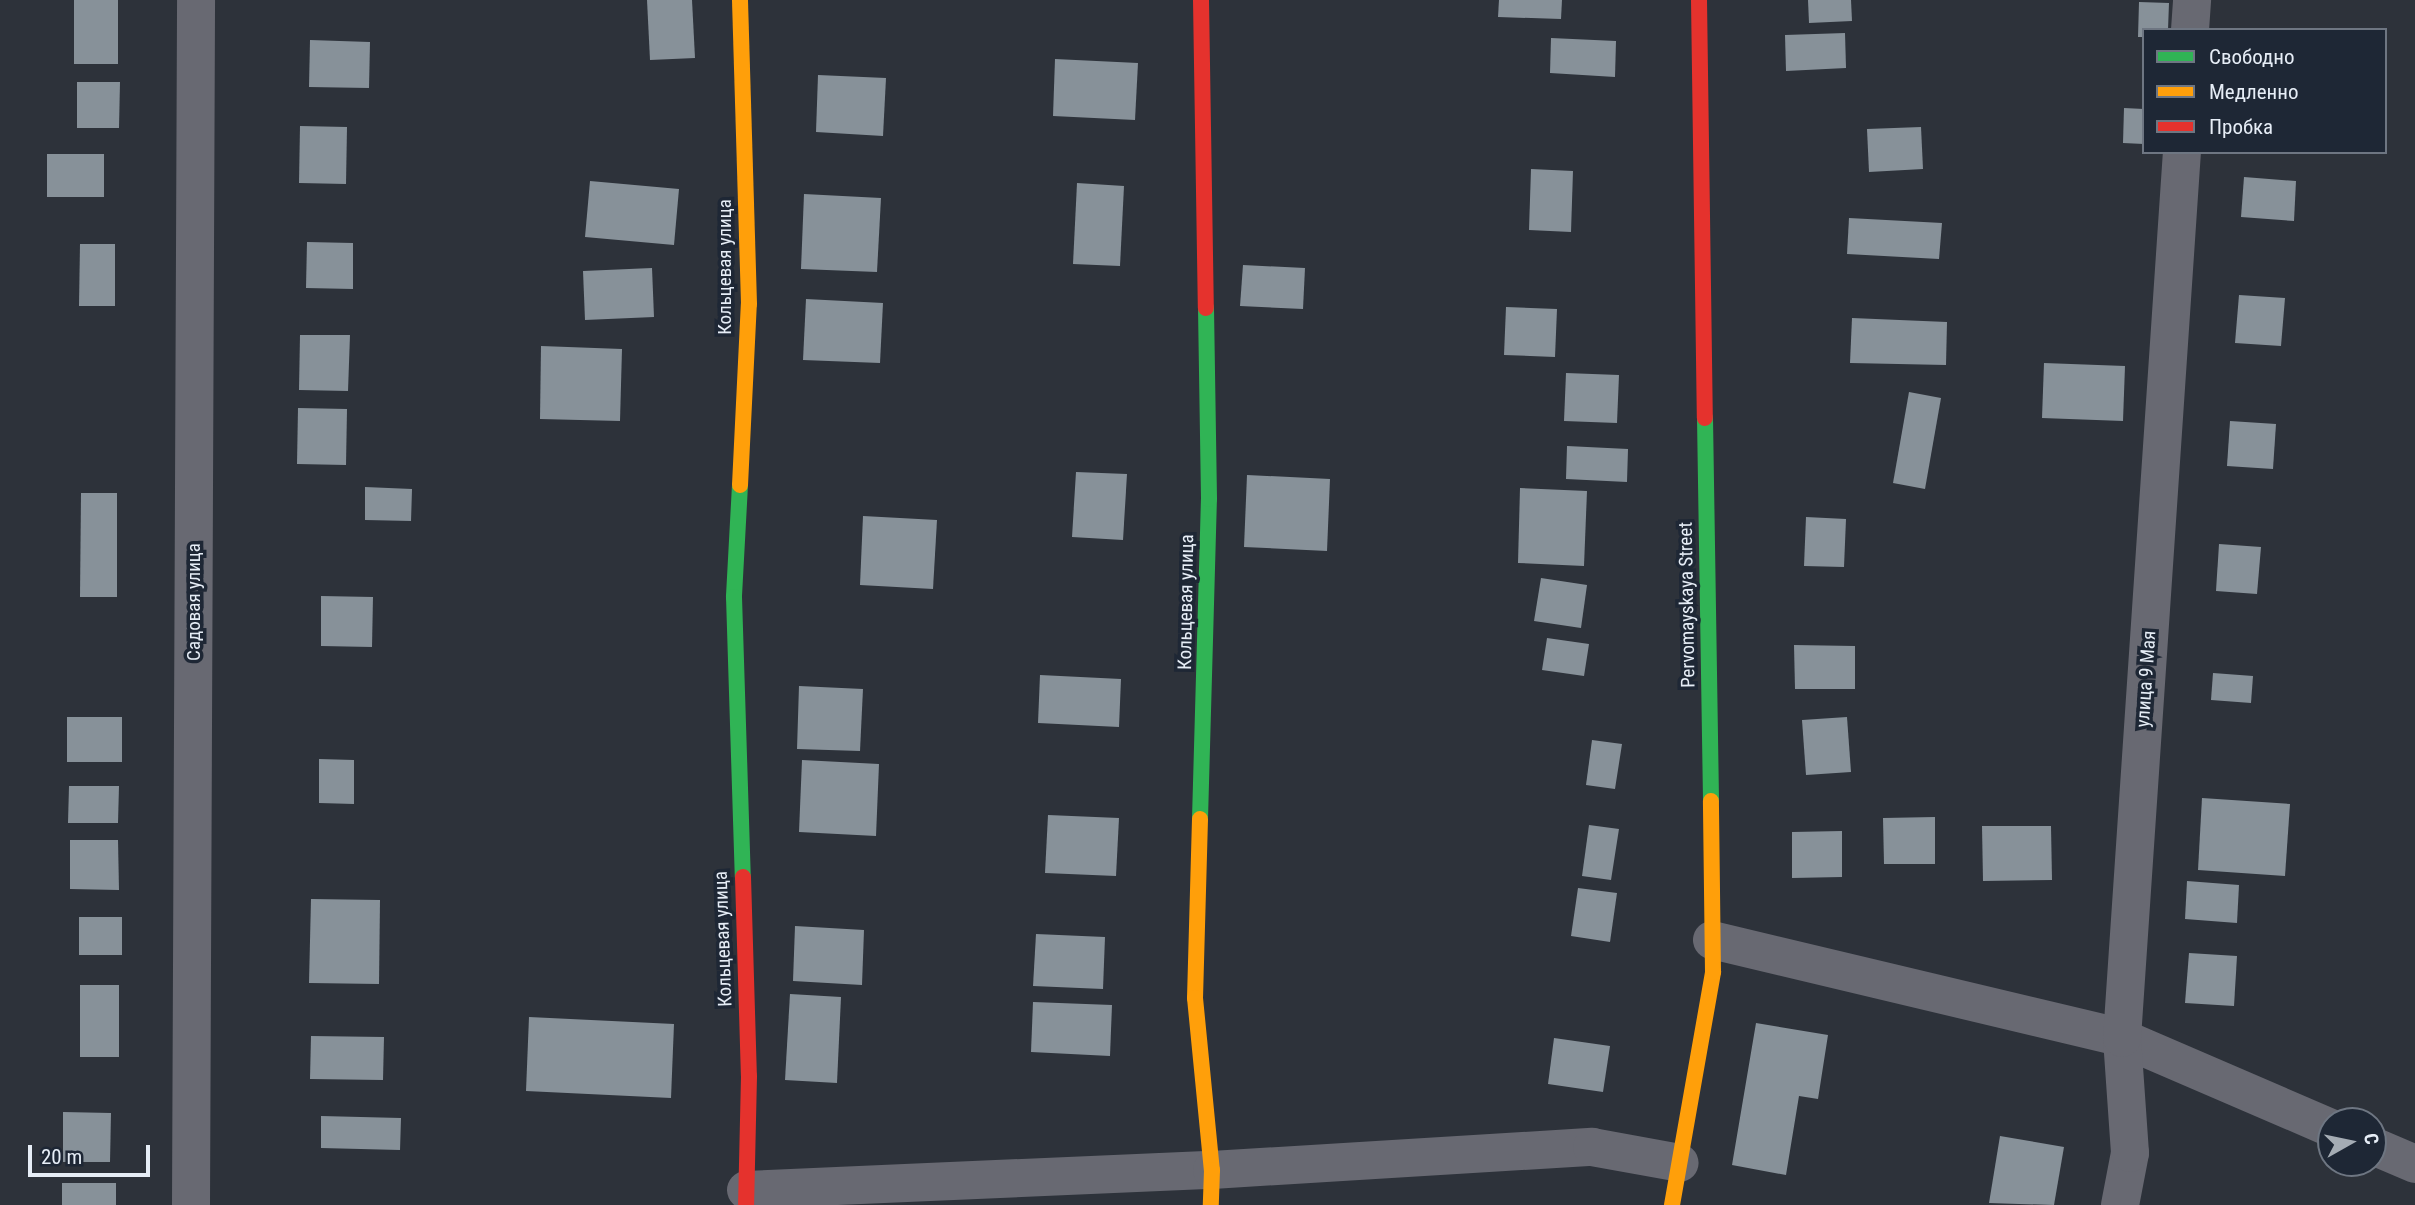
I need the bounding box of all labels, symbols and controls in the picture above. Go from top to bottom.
legend [2142,28,2387,154]
text: Свободно [2209,45,2295,69]
text: Медленно [2209,80,2298,104]
text: Пробка [2209,115,2273,139]
street label: Кольцевая улица [714,199,736,335]
street label: Pervomayskaya Street [1674,522,1700,688]
street label: Кольцевая улица [1173,534,1199,670]
street label: Садовая улица [183,543,205,661]
street label: улица 9 Мая [2131,630,2161,728]
street label: Кольцевая улица [709,871,737,1007]
north arrow [2317,1107,2387,1177]
scale bar [32,1132,154,1176]
text: С [2359,1132,2383,1146]
text: 20 m [41,1145,82,1169]

